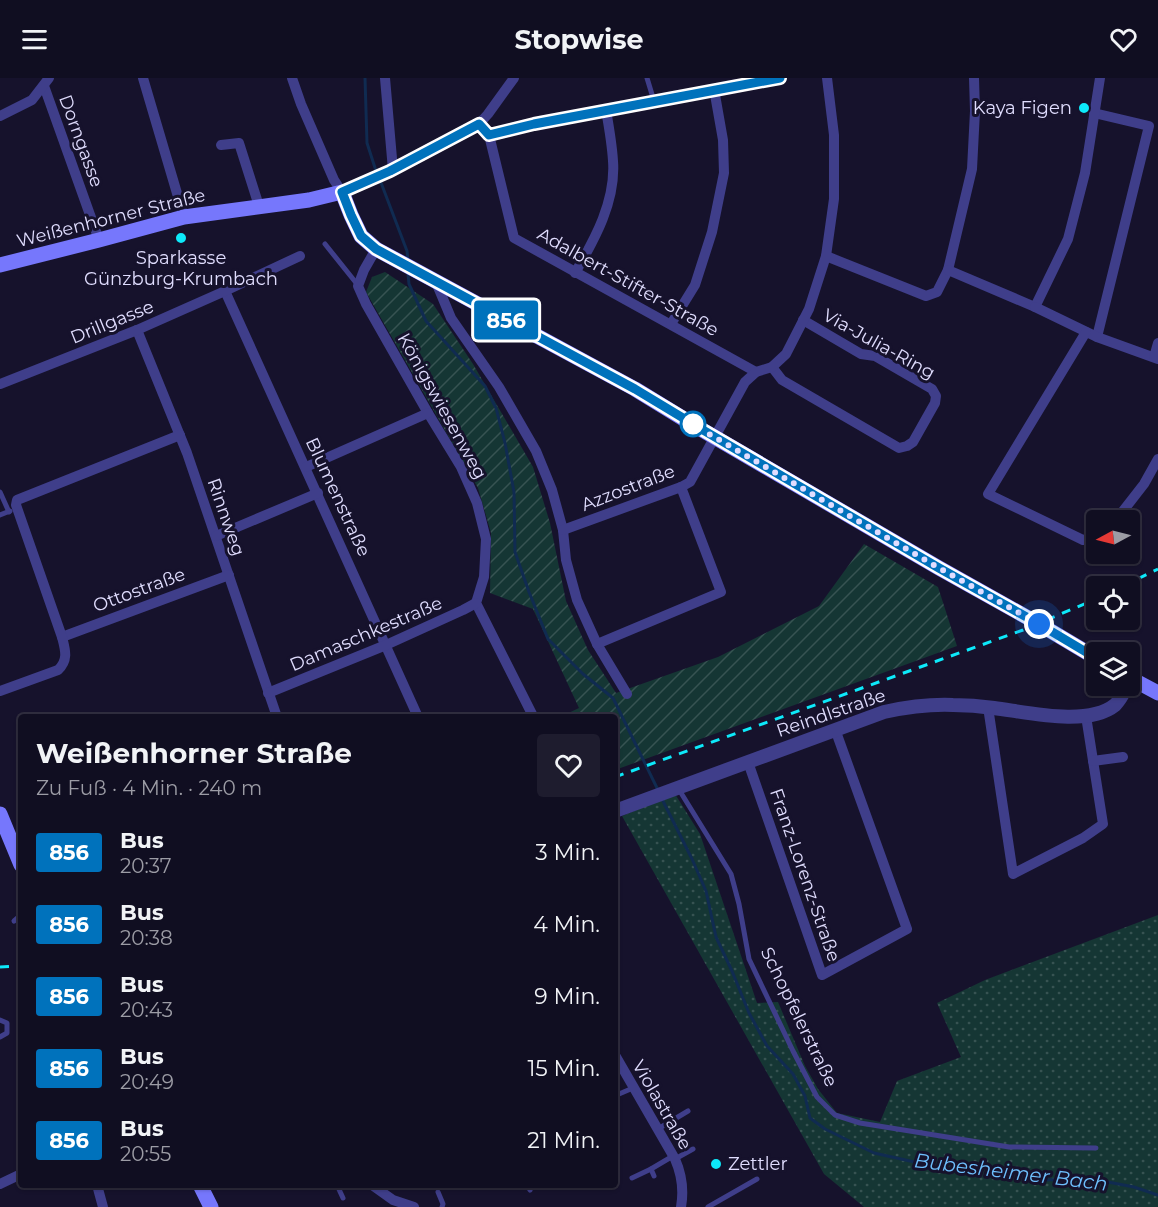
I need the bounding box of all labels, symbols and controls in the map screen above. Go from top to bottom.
icon: menu [18,23,51,56]
text: Stopwise [514,23,644,56]
icon: heart [1107,23,1140,56]
street label: Dorngasse [54,92,108,190]
place label: Kaya Figen [973,97,1072,119]
marker: Kaya Figen [1077,101,1091,115]
street label: Weißenhorner Straße [14,184,208,252]
street label: Adalbert-Stifter-Straße [534,223,723,341]
marker: Sparkasse Günzburg-Krumbach [174,231,188,245]
place label: Sparkasse Günzburg-Krumbach [84,247,278,290]
street label: Drillgasse [67,295,157,349]
line badge: 856 [472,300,540,340]
street label: Via-Julia-Ring [819,304,939,384]
text: 856 [486,308,526,333]
street label: Königswiesenweg [393,329,491,483]
unlabelled marker [680,411,706,437]
street label: Blumenstraße [301,434,375,560]
street label: Azzostraße [578,460,678,516]
street label: Rinnweg [202,475,250,559]
north arrow [1086,510,1140,564]
map controls [1086,510,1140,696]
street label: Ottostraße [90,563,188,617]
button: locate [1086,576,1140,630]
street label: Damaschkestraße [286,592,446,676]
your location [1024,609,1054,639]
button: layers [1086,642,1140,696]
street label: Reindlstraße [774,684,889,742]
button: heart [537,734,600,797]
text: Weißenhorner Straße [36,736,352,770]
text: Zu Fuß · 4 Min. · 240 m [36,776,262,800]
street label: Franz-Lorenz-Straße [765,785,845,965]
text: Bus [120,827,164,854]
text: 3 Min. [535,839,600,866]
text: 856 [49,840,89,865]
text: 20:37 [120,854,172,878]
text: Bus [120,899,164,926]
text: 4 Min. [533,911,600,938]
text: 856 [49,912,89,937]
text: 20:38 [120,926,173,950]
street label: Schopfelerstraße [756,944,842,1090]
text: Bus [120,971,164,998]
text: 9 Min. [534,983,600,1010]
text: 856 [49,984,89,1009]
text: 20:43 [120,998,173,1022]
text: Bus [120,1043,164,1070]
text: 15 Min. [527,1055,600,1082]
text: 856 [49,1056,89,1081]
street label: Violastraße [627,1056,697,1154]
text: 20:49 [120,1070,174,1094]
text: Bus [120,1115,164,1142]
text: 21 Min. [527,1127,600,1154]
text: 856 [49,1128,89,1153]
text: 20:55 [120,1142,171,1166]
water label: Bubesheimer Bach [913,1148,1109,1196]
place label: Zettler [728,1153,788,1175]
marker: Zettler [709,1157,723,1171]

